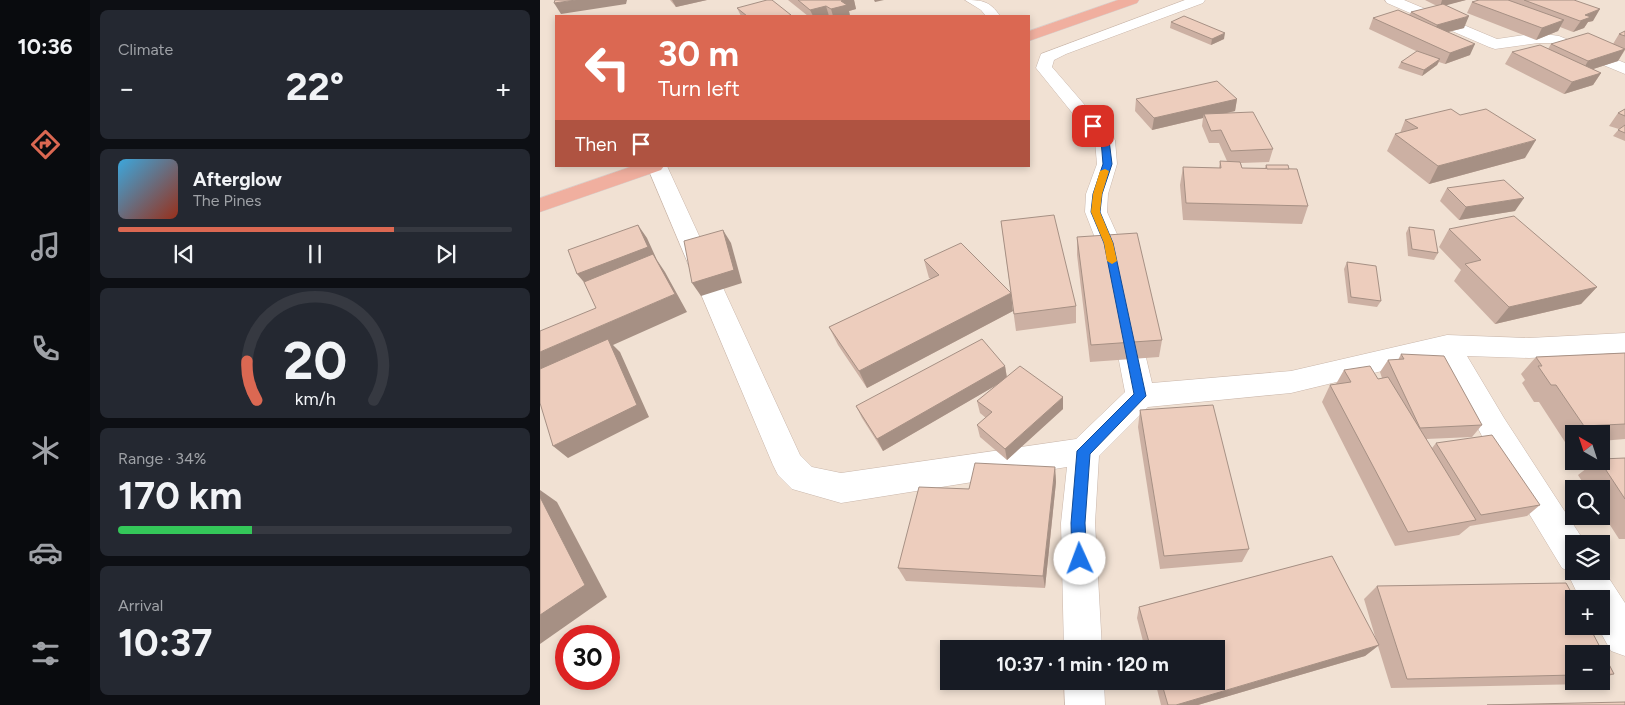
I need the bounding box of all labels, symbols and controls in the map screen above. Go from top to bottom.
text: 10:36 [17,33,73,60]
text: 30 m [658,33,739,75]
icon: left [575,35,640,100]
text: Climate [118,40,173,59]
text: 22° [286,64,344,110]
text: − [118,71,135,105]
text: + [495,71,512,105]
text: Turn left [658,75,740,102]
pin [1072,105,1114,147]
icon: arrive [1079,112,1107,140]
icon: directions [28,127,63,162]
icon: arrive [627,130,655,158]
text: Then [575,133,617,156]
text: Afterglow [193,168,282,191]
text: The Pines [193,191,262,210]
icon: music [28,229,63,264]
icon: previous [170,240,198,268]
icon: pause [301,240,329,268]
icon: next [432,240,460,268]
text: 20 [283,330,347,392]
icon: phone [28,331,63,366]
text: km/h [295,388,335,409]
north arrow [1565,425,1610,470]
map controls [1565,425,1610,690]
icon: climate [28,433,63,468]
text: Range · 34% [118,449,206,468]
text: 170 km [118,473,242,519]
button: search [1565,480,1610,525]
position arrow [1053,532,1105,584]
icon: car [28,535,63,570]
button: layers [1565,535,1610,580]
button: + [1565,590,1610,635]
text: Arrival [118,596,163,615]
text: 10:37 [118,620,212,666]
speed limit sign: 30 [555,625,620,690]
icon: filters [28,636,63,671]
button: − [1565,645,1610,690]
text: 10:37 · 1 min · 120 m [996,653,1169,676]

